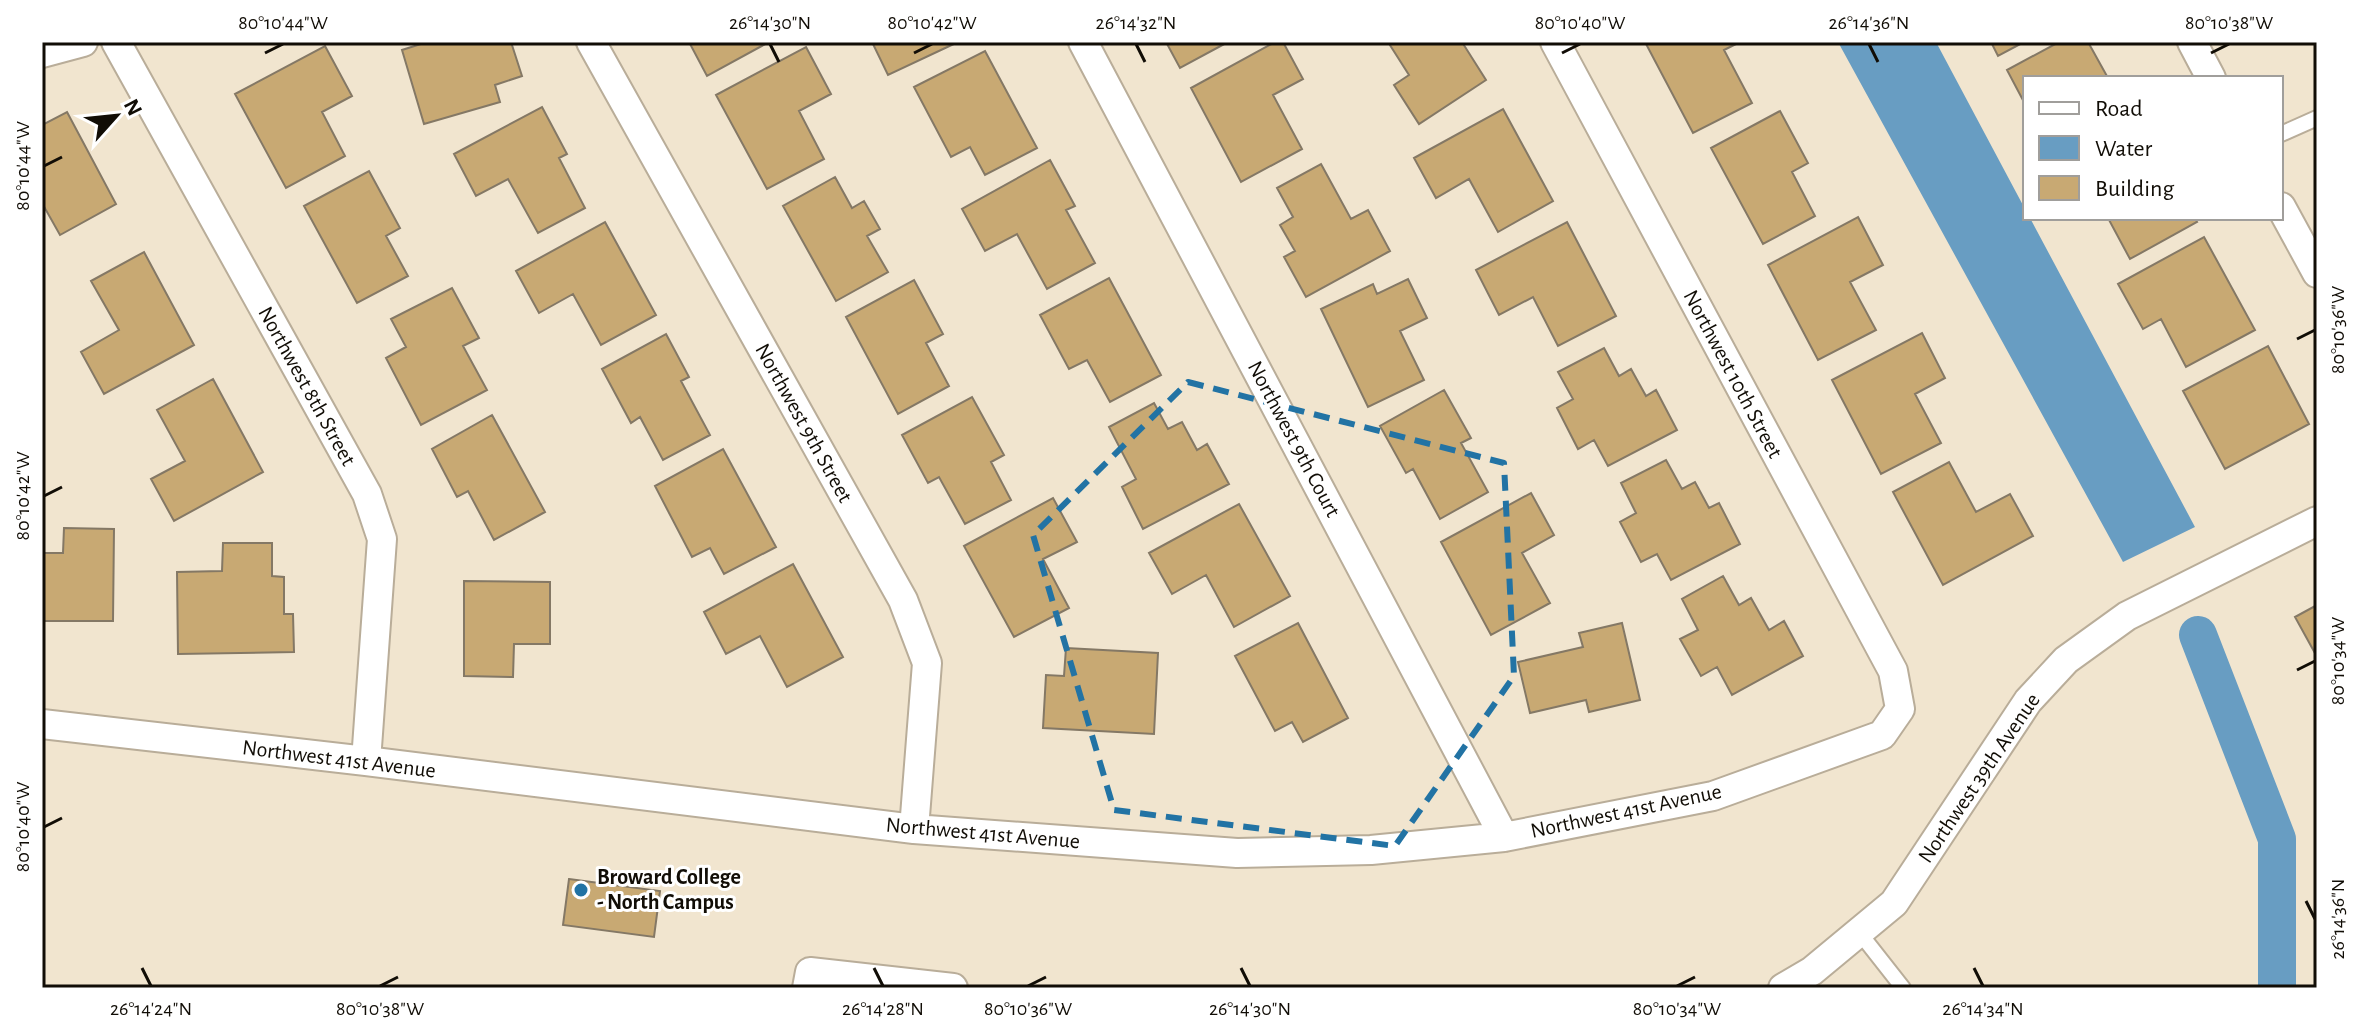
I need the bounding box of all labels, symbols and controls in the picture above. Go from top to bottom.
text: 80°10'44"W [238,13,328,33]
text: 26°14'30"N [729,13,811,33]
text: 80°10'42"W [887,13,977,33]
text: 26°14'32"N [1096,13,1176,33]
text: 80°10'40"W [1535,13,1625,33]
text: 26°14'36"N [1828,13,1910,33]
text: 80°10'38"W [2185,13,2273,33]
north arrow [76,76,156,156]
legend [2023,76,2283,220]
text: N [120,96,146,119]
text: Road [2095,97,2143,121]
text: 80°10'44"W [13,121,33,211]
text: Water [2095,137,2153,161]
text: Building [2095,177,2174,201]
street label: Northwest 10th Street [1679,286,1787,462]
text: 80°10'36"W [2328,286,2348,374]
street label: Northwest 8th Street [254,303,360,469]
street label: Northwest 9th Street [751,340,857,506]
street label: Northwest 9th Court [1244,357,1344,521]
text: 80°10'42"W [13,451,33,541]
text: 80°10'34"W [2328,617,2348,705]
street label: Northwest 39th Avenue [1914,689,2044,867]
street label: Northwest 41st Avenue [241,736,437,782]
street label: Northwest 41st Avenue [1528,780,1724,842]
text: 80°10'40"W [13,782,33,872]
street label: Northwest 41st Avenue [885,814,1081,852]
place label: Broward College - North Campus [597,866,741,913]
text: 26°14'36"N [2328,878,2348,960]
marker: Broward College - North Campus [572,881,590,899]
text: 26°14'24"N [110,999,192,1019]
text: 80°10'38"W [336,999,424,1019]
text: 26°14'28"N [842,999,924,1019]
text: 80°10'36"W [984,999,1072,1019]
text: 26°14'30"N [1209,999,1291,1019]
text: 80°10'34"W [1633,999,1721,1019]
text: 26°14'34"N [1942,999,2024,1019]

